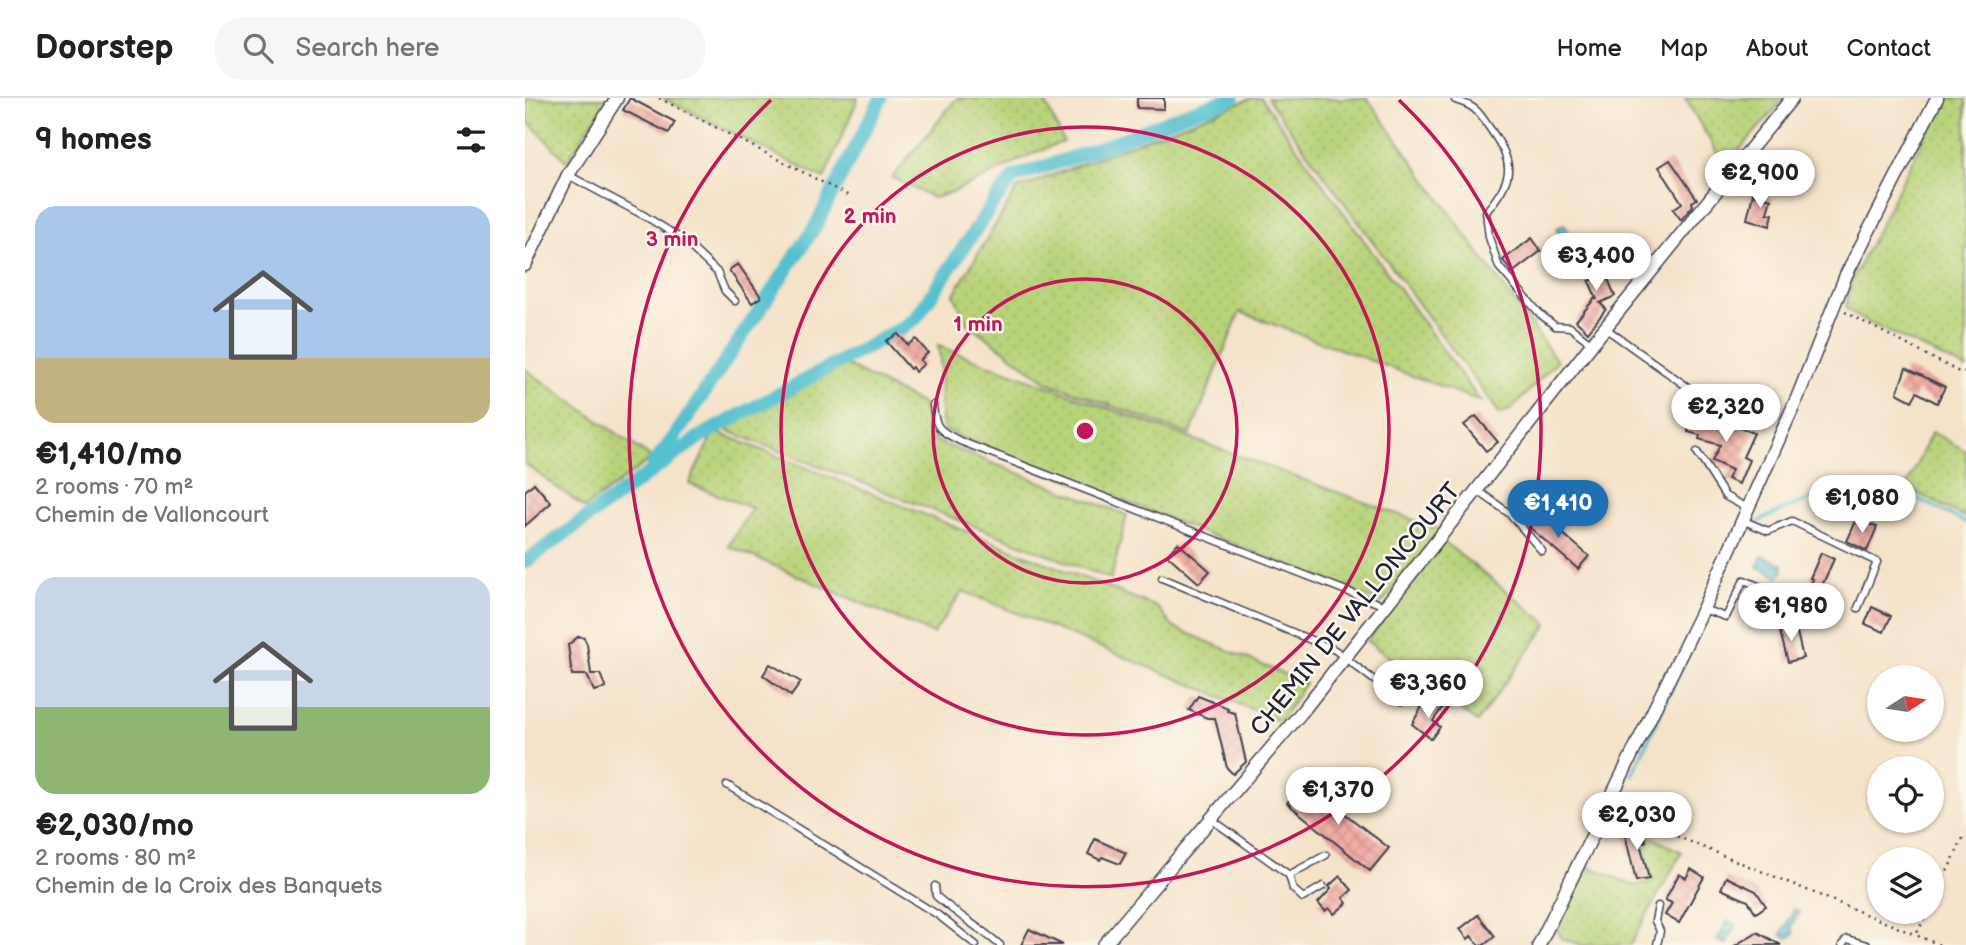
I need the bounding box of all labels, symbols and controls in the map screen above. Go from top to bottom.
search box [215,17,705,80]
text: Doorstep [35,28,173,68]
icon: search [239,29,277,67]
text: Search here [295,33,439,64]
text: Home [1557,34,1622,63]
text: Map [1660,34,1708,63]
text: About [1746,34,1808,63]
text: Contact [1846,34,1931,63]
icon: filters [452,121,490,159]
text: 9 homes [35,122,152,158]
pin: €2,900 [1703,150,1817,210]
text: €2,900 [1721,159,1799,187]
text: 2 min [843,204,897,229]
text: 3 min [646,227,698,252]
pin: €3,400 [1539,234,1653,293]
text: €3,400 [1557,242,1635,270]
icon: home [200,252,326,378]
text: 1 min [953,312,1003,337]
pin: €2,320 [1669,384,1783,444]
text: €2,320 [1687,393,1765,421]
centre of rings [1073,419,1097,443]
text: €1,410/mo [35,437,182,473]
text: 2 rooms · 70 m² [35,473,194,501]
street label: CHEMIN DE VALLONCOURT [1244,476,1467,742]
pin: €1,080 [1805,476,1919,535]
pin: €1,410 [1501,480,1615,540]
text: €1,080 [1825,484,1899,512]
text: €1,410 [1523,489,1593,517]
text: Chemin de Valloncourt [35,501,269,529]
pin: €1,980 [1734,584,1848,643]
text: €1,980 [1754,592,1828,620]
icon: home [200,623,326,749]
pin: €3,360 [1371,660,1485,720]
north arrow [1867,665,1944,742]
map controls [1867,665,1944,924]
text: €3,360 [1389,669,1467,697]
button: locate [1867,756,1944,833]
pin: €1,370 [1281,768,1395,827]
text: €1,370 [1302,776,1374,804]
pin: €2,030 [1580,792,1694,852]
text: €2,030 [1598,801,1676,829]
text: €2,030/mo [35,808,194,844]
text: 2 rooms · 80 m² [35,844,196,872]
button: layers [1867,847,1944,924]
text: Chemin de la Croix des Banquets [35,872,382,900]

